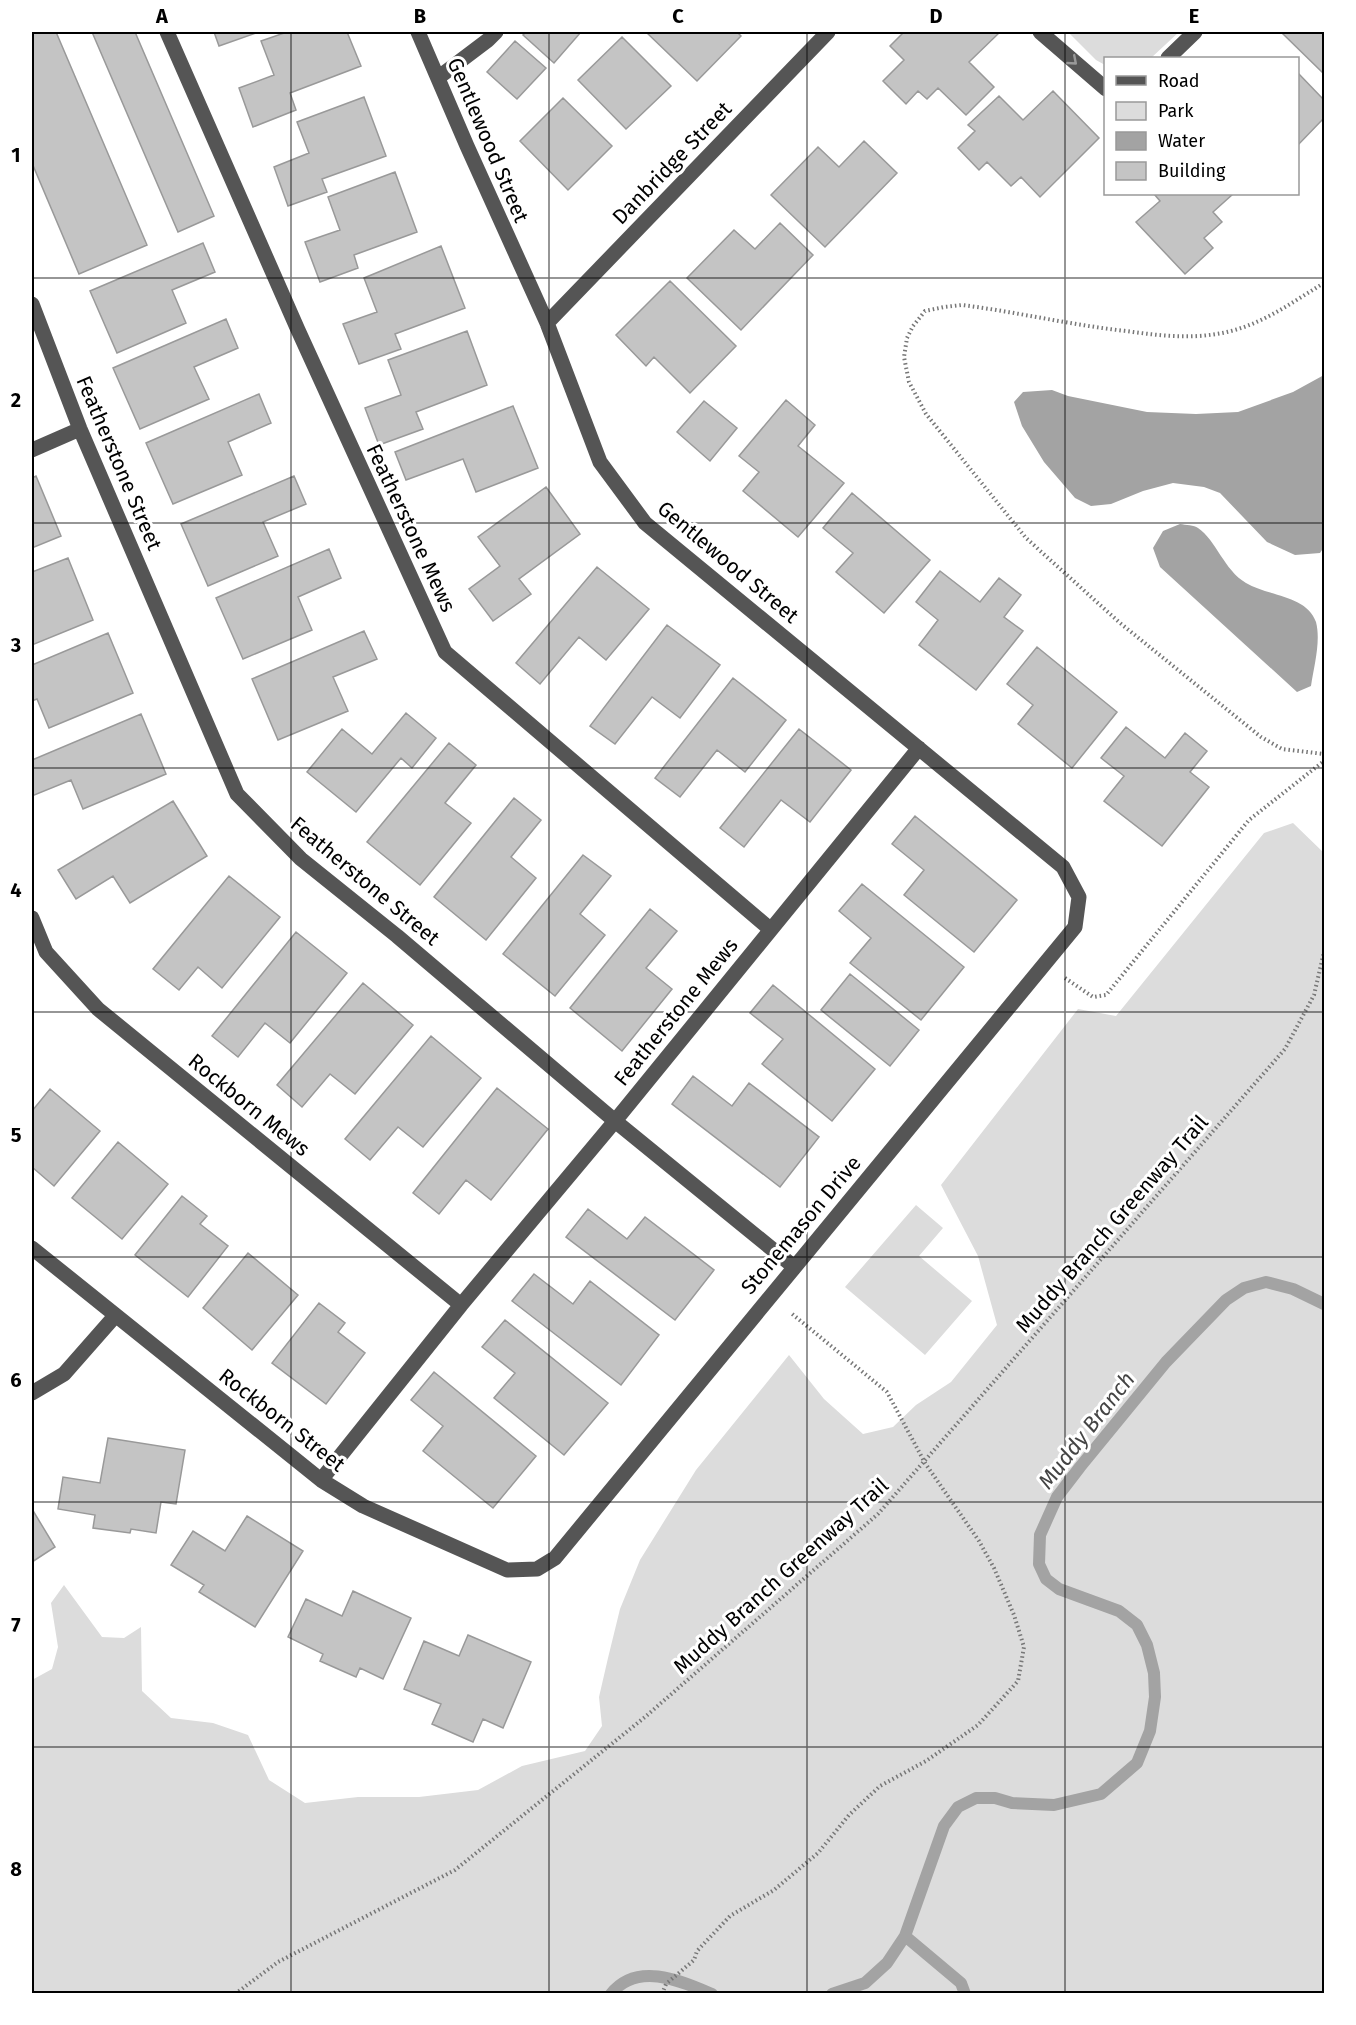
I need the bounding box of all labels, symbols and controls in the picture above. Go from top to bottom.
text: A [155,4,169,28]
text: B [414,4,426,28]
text: C [672,4,684,28]
text: D [929,4,943,28]
text: E [1189,4,1199,28]
street label: Gentlewood Street [442,54,535,227]
one-way arrow [1066,54,1076,65]
legend [1104,57,1299,195]
text: Road [1158,70,1200,92]
street label: Danbridge Street [607,96,737,230]
text: Park [1158,100,1194,122]
text: Water [1158,130,1205,152]
text: 1 [11,143,21,167]
text: Building [1158,160,1226,182]
street label: Featherstone Street [71,372,168,555]
text: 2 [11,388,21,412]
street label: Featherstone Mews [361,440,461,616]
street label: Gentlewood Street [652,495,804,629]
text: 3 [10,633,21,657]
street label: Featherstone Street [285,811,445,951]
text: 4 [10,878,22,902]
street label: Featherstone Mews [608,933,744,1091]
street label: Rockborn Mews [183,1048,315,1162]
street label: Muddy Branch Greenway Trail [1010,1110,1214,1338]
text: 5 [11,1123,22,1147]
street label: Stonemason Drive [735,1150,867,1300]
street label: Rockborn Street [214,1363,351,1478]
water label: Muddy Branch [1032,1366,1141,1494]
text: 6 [10,1368,22,1392]
street label: Muddy Branch Greenway Trail [668,1473,894,1679]
text: 7 [11,1613,21,1637]
text: 8 [10,1857,22,1881]

